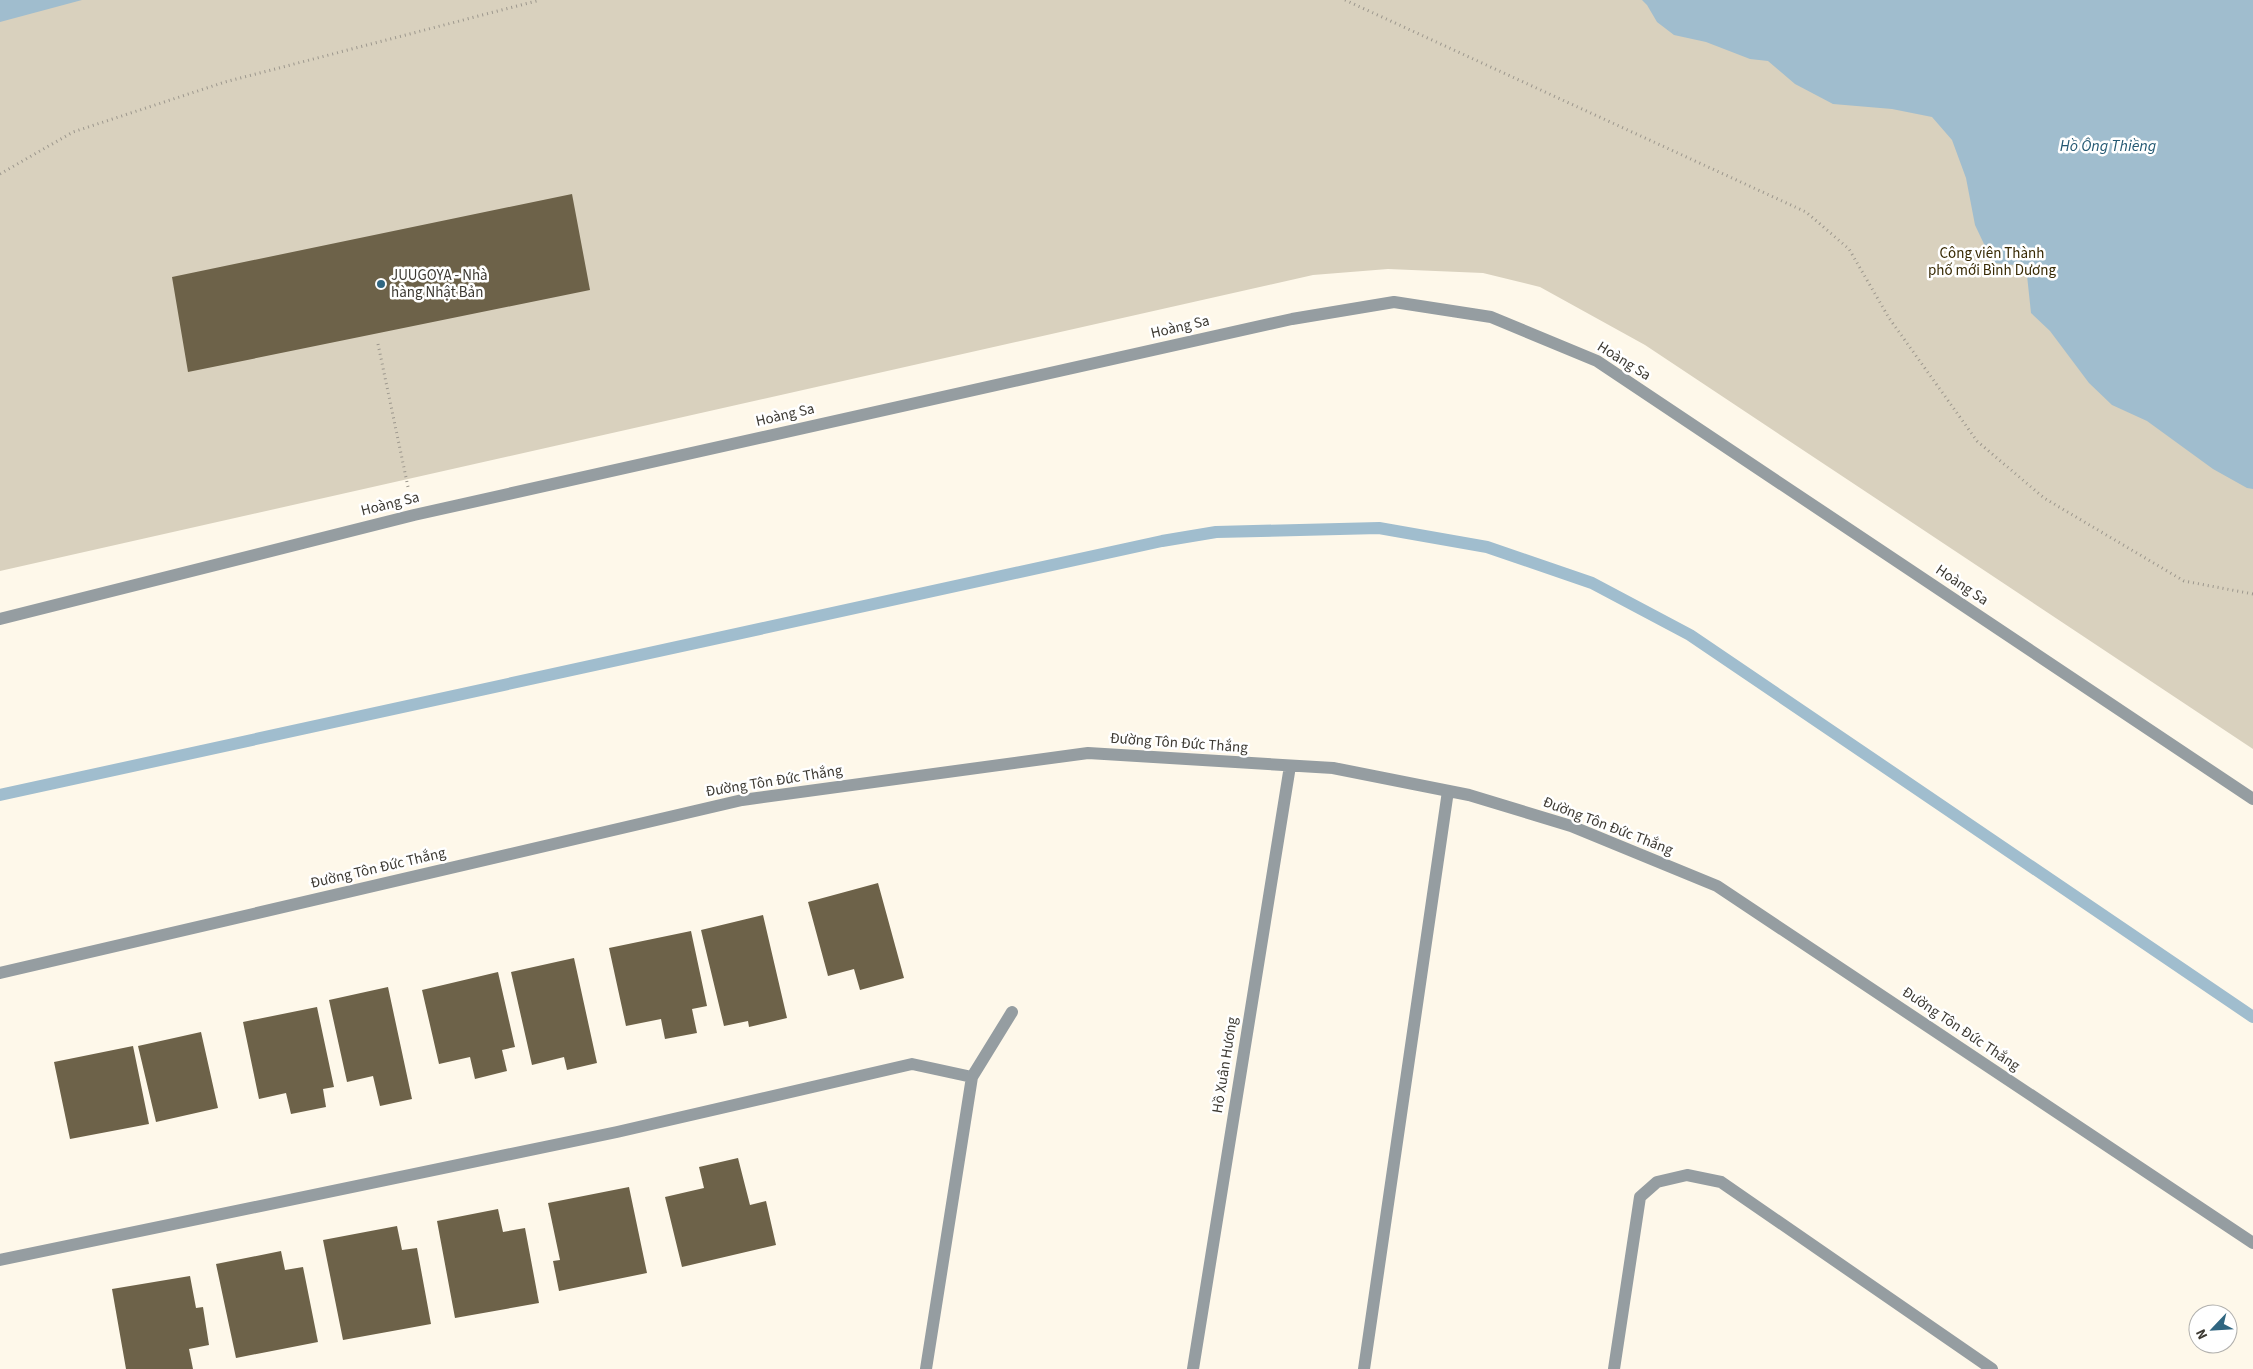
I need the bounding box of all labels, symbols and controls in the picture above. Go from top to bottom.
water label: Hồ Ông Thiềng [2060,135,2156,157]
park label: Công viên Thành phố mới Bình Dương [1928,243,2056,281]
place label: JUUGOYA - Nhà hàng Nhật Bản [391,265,488,303]
marker: JUUGOYA - Nhà hàng Nhật Bản [375,278,387,290]
street label: Hoàng Sa [1149,310,1211,344]
street label: Hoàng Sa [1593,336,1655,386]
street label: Hoàng Sa [754,398,816,432]
street label: Hoàng Sa [359,487,421,521]
street label: Hoàng Sa [1931,560,1993,610]
street label: Đường Tôn Đức Thắng [1109,728,1249,758]
street label: Đường Tôn Đức Thắng [704,760,844,802]
street label: Đường Tôn Đức Thắng [1540,791,1677,861]
street label: Đường Tôn Đức Thắng [308,842,448,894]
street label: Đường Tôn Đức Thắng [1898,982,2024,1077]
street label: Hồ Xuân Hương [1207,1015,1243,1115]
north arrow [2188,1304,2238,1354]
text: N [2191,1326,2213,1343]

